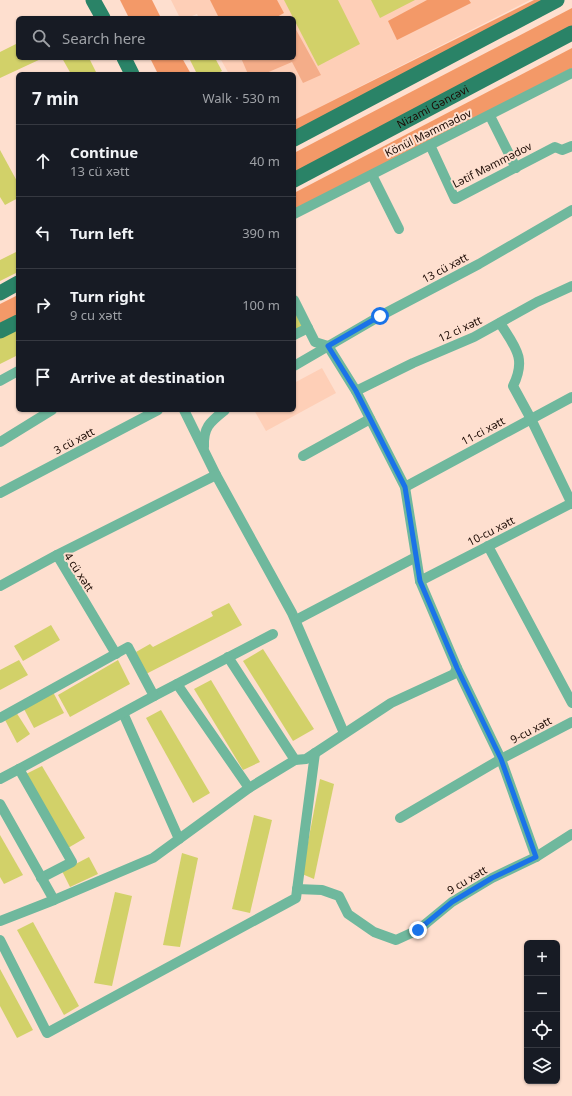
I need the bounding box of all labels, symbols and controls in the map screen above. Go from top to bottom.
search box [16,16,296,60]
icon: search [30,27,52,49]
text: Search here [62,28,145,48]
street label: Nizami Gəncəvi [394,81,471,131]
text: 7 min [32,87,79,110]
text: Walk · 530 m [202,89,280,107]
street label: Könül Məmmədov [382,105,474,160]
street label: Lətif Məmmədov [450,138,534,191]
text: Continue [70,142,138,162]
icon: ahead [32,150,54,172]
text: 40 m [250,152,280,170]
text: 13 cü xətt [70,162,130,180]
icon: left [32,222,54,244]
text: Turn left [70,223,134,243]
text: 390 m [242,224,280,242]
street label: 13 cü xətt [419,249,471,286]
text: Turn right [70,286,145,306]
icon: right [32,294,54,316]
text: 100 m [242,296,280,314]
text: 9 cu xətt [70,306,122,324]
route start [371,307,389,325]
street label: 12 ci xətt [436,312,484,345]
icon: arrive [32,366,54,388]
text: Arrive at destination [70,367,225,387]
street label: 11-ci xətt [458,413,507,448]
street label: 3 cü xətt [51,424,97,458]
street label: 10-cu xətt [465,512,517,549]
street label: 4 cü xətt [61,549,98,594]
street label: 9-cu xətt [507,712,554,747]
street label: 9 cu xətt [444,862,490,897]
route end [409,921,427,939]
map controls [524,940,560,1084]
button: + [524,940,560,976]
button: − [524,976,560,1012]
button: locate [524,1012,560,1048]
button: layers [524,1048,560,1084]

